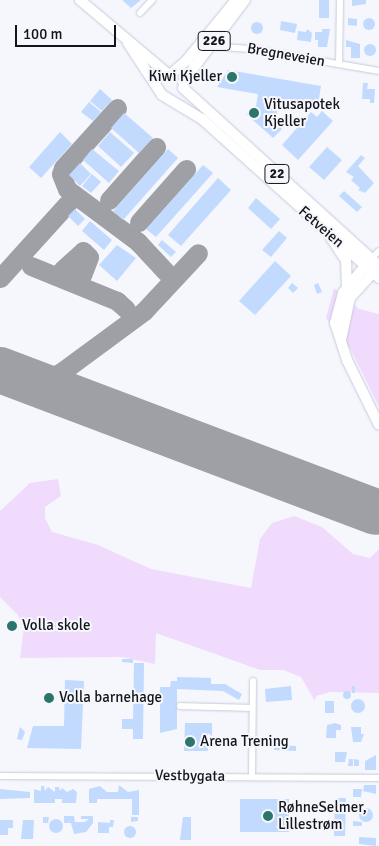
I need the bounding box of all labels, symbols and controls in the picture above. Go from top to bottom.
scale bar [18,15,119,47]
text: 100 m [23,25,63,43]
road number: 226 [196,29,232,52]
street label: Bregneveien [246,39,326,71]
place label: Kiwi Kjeller [149,68,222,86]
marker: Kiwi Kjeller [226,71,238,83]
place label: Vitusapotek Kjeller [264,95,340,130]
marker: Vitusapotek Kjeller [248,107,260,119]
road number: 22 [263,162,291,185]
street label: Fetveien [295,202,347,252]
place label: Volla skole [22,617,91,635]
marker: Volla skole [6,620,18,632]
place label: Volla barnehage [59,689,162,707]
marker: Volla barnehage [43,692,55,704]
place label: Arena Trening [200,733,289,751]
marker: Arena Trening [184,736,196,748]
street label: Vestbygata [155,766,225,786]
place label: RøhneSelmer, Lillestrøm [278,798,367,833]
marker: RøhneSelmer, Lillestrøm [262,810,274,822]

